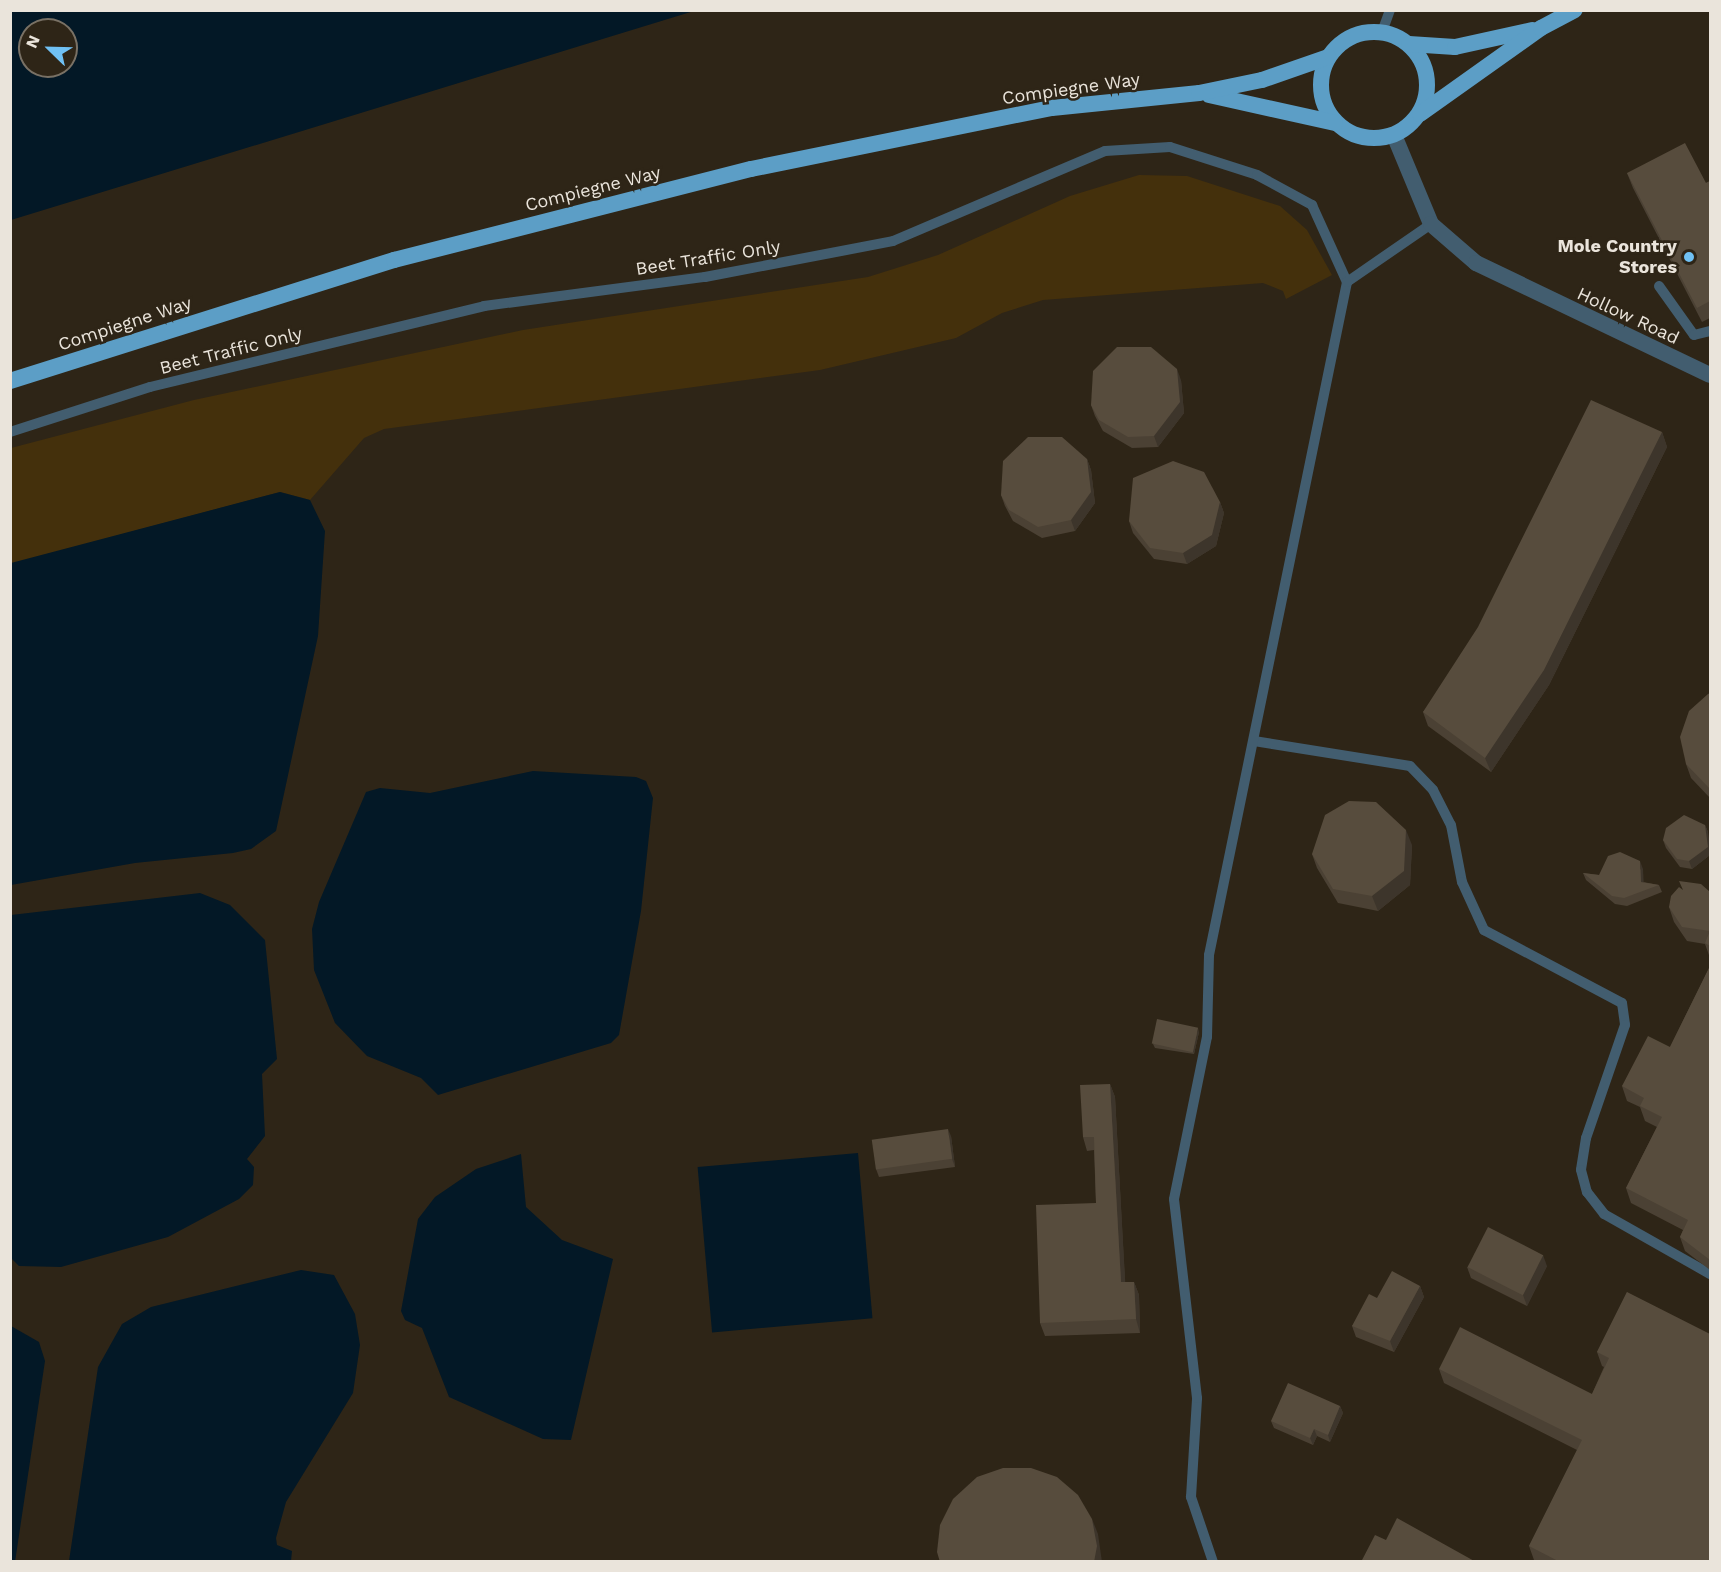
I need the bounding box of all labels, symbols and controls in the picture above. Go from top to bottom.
north arrow [18,18,78,78]
text: N [22,32,44,51]
street label: Compiegne Way [1000,69,1142,109]
street label: Compiegne Way [523,162,663,216]
street label: Beet Traffic Only [634,236,782,280]
place label: Mole Country Stores [1557,236,1677,278]
marker: Mole Country Stores [1682,250,1696,264]
street label: Hollow Road [1573,283,1683,349]
street label: Compiegne Way [55,292,195,356]
street label: Beet Traffic Only [157,323,305,379]

